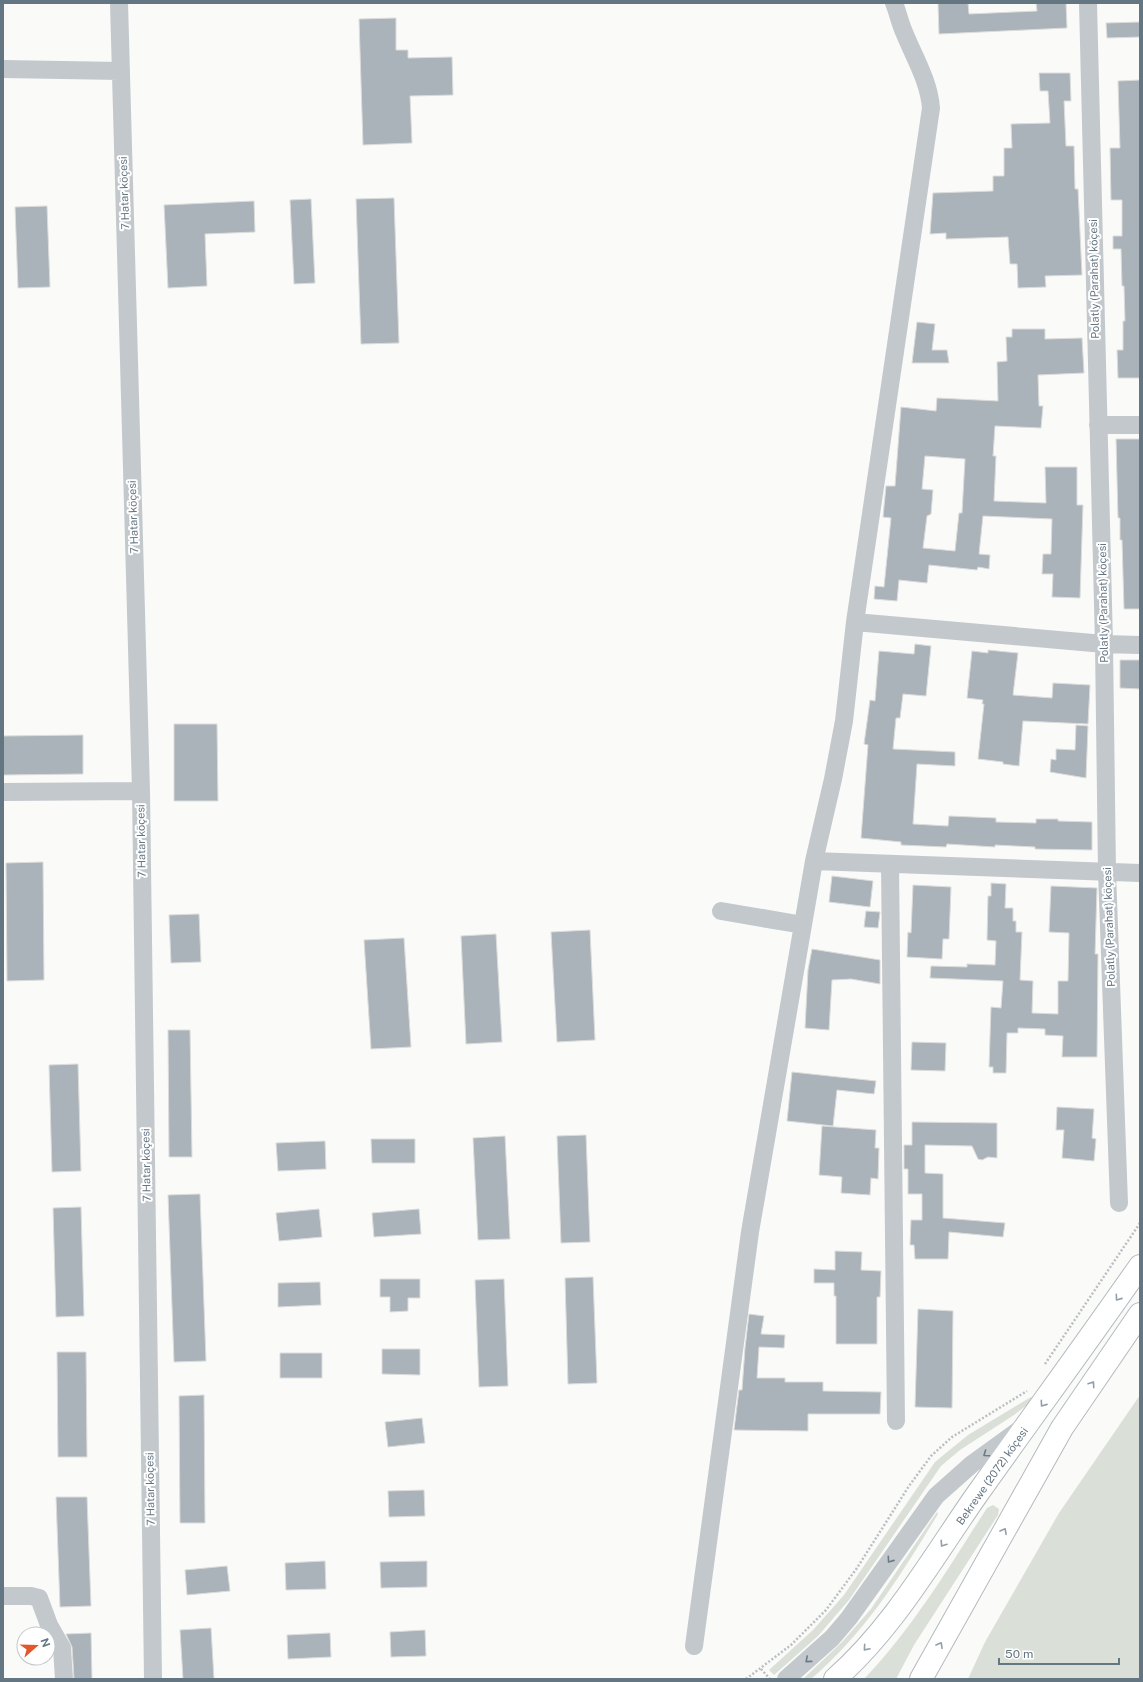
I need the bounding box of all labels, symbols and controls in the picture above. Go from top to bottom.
street label: 7 Hatar köçesi [117,156,132,230]
street label: Polatly (Parahat) köçesi [1087,219,1102,339]
street label: 7 Hatar köçesi [126,480,141,554]
street label: Polatly (Parahat) köçesi [1096,543,1111,663]
street label: 7 Hatar köçesi [134,804,149,878]
street label: Polatly (Parahat) köçesi [1101,867,1118,987]
street label: 7 Hatar köçesi [139,1128,154,1202]
one-way arrow [1116,1293,1123,1300]
one-way arrow [1087,1381,1095,1388]
one-way arrow [1040,1400,1048,1407]
street label: Bekrewe (2072) köçesi [954,1425,1031,1527]
one-way arrow [983,1449,990,1457]
street label: 7 Hatar köçesi [143,1452,158,1526]
one-way arrow [999,1528,1006,1536]
one-way arrow [940,1540,948,1547]
one-way arrow [888,1555,895,1562]
north arrow [16,1626,56,1666]
text: N [38,1636,53,1649]
scale bar [999,1640,1119,1666]
one-way arrow [936,1642,943,1649]
one-way arrow [863,1644,870,1651]
text: 50 m [1005,1647,1033,1661]
one-way arrow [806,1655,813,1662]

